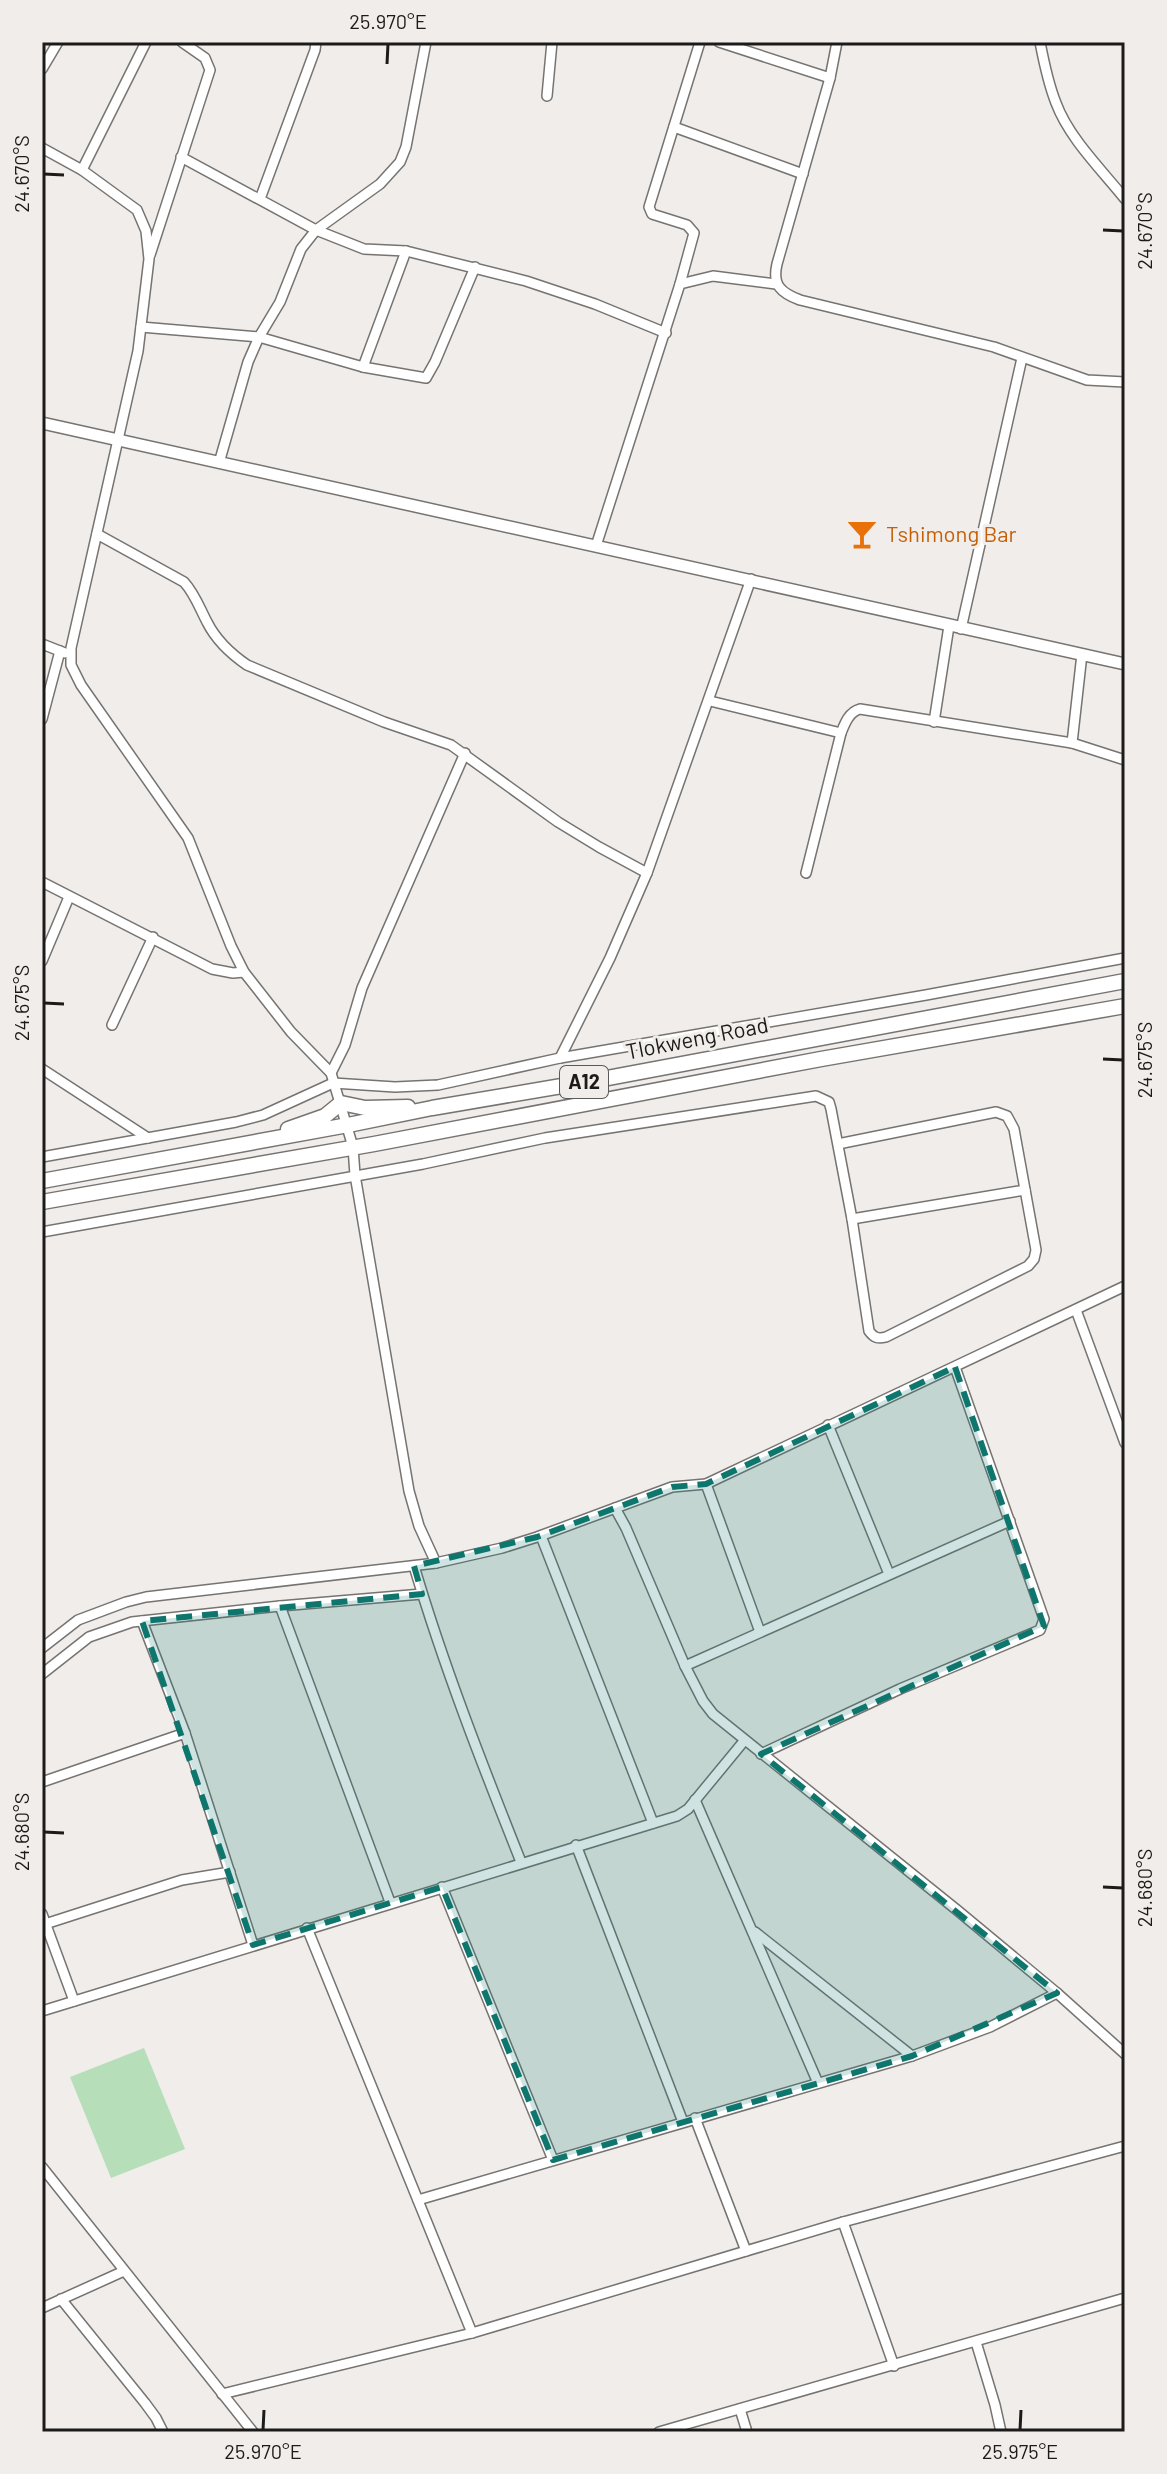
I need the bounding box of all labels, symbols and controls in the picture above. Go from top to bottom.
text: 25.970°E [349,9,427,33]
text: 24.670°S [9,135,33,213]
text: 24.670°S [1132,192,1156,270]
bar icon: Tshimong Bar [845,517,879,551]
place label: Tshimong Bar [886,520,1016,546]
text: 24.675°S [9,965,33,1041]
street label: Tlokweng Road [623,1010,770,1064]
text: 24.675°S [1132,1022,1156,1098]
road number: A12 [560,1066,608,1098]
text: 24.680°S [9,1793,33,1871]
text: 24.680°S [1132,1849,1156,1927]
text: 25.970°E [224,2439,302,2463]
text: 25.975°E [982,2439,1058,2463]

